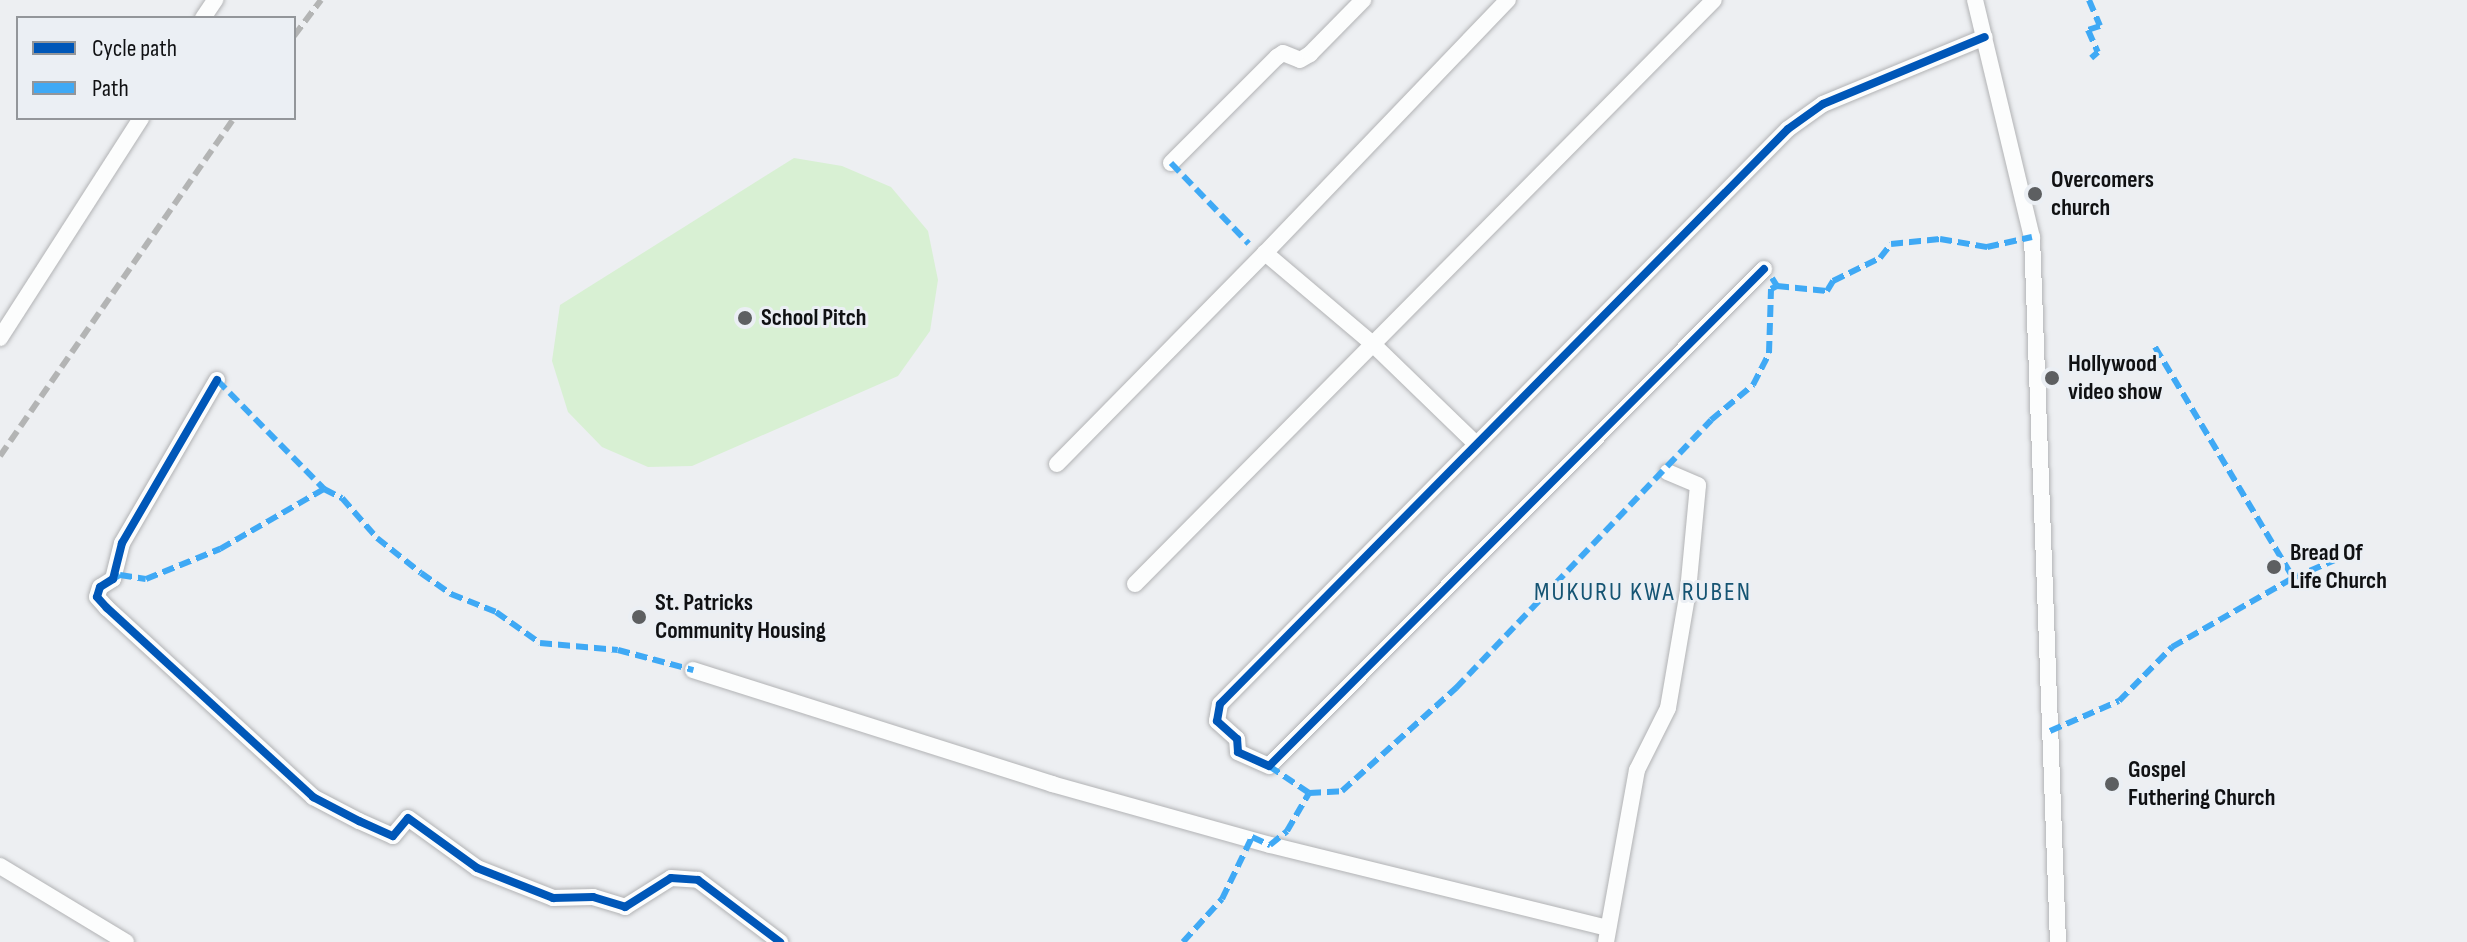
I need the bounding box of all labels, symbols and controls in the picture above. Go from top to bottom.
legend [16,16,296,120]
text: Cycle path [92,34,177,63]
text: Path [92,74,129,103]
place label: Overcomers church [2051,166,2154,222]
marker: Overcomers church [2026,185,2044,203]
place label: School Pitch [761,304,867,332]
marker: School Pitch [736,309,754,327]
place label: Hollywood video show [2068,350,2163,406]
marker: Hollywood video show [2043,369,2061,387]
place label: Bread Of Life Church [2290,539,2387,595]
marker: Bread Of Life Church [2265,558,2283,576]
district label: MUKURU KWA RUBEN [1534,577,1752,609]
place label: St. Patricks Community Housing [655,589,826,645]
marker: St. Patricks Community Housing [630,608,648,626]
place label: Gospel Futhering Church [2128,756,2275,812]
marker: Gospel Futhering Church [2103,775,2121,793]

